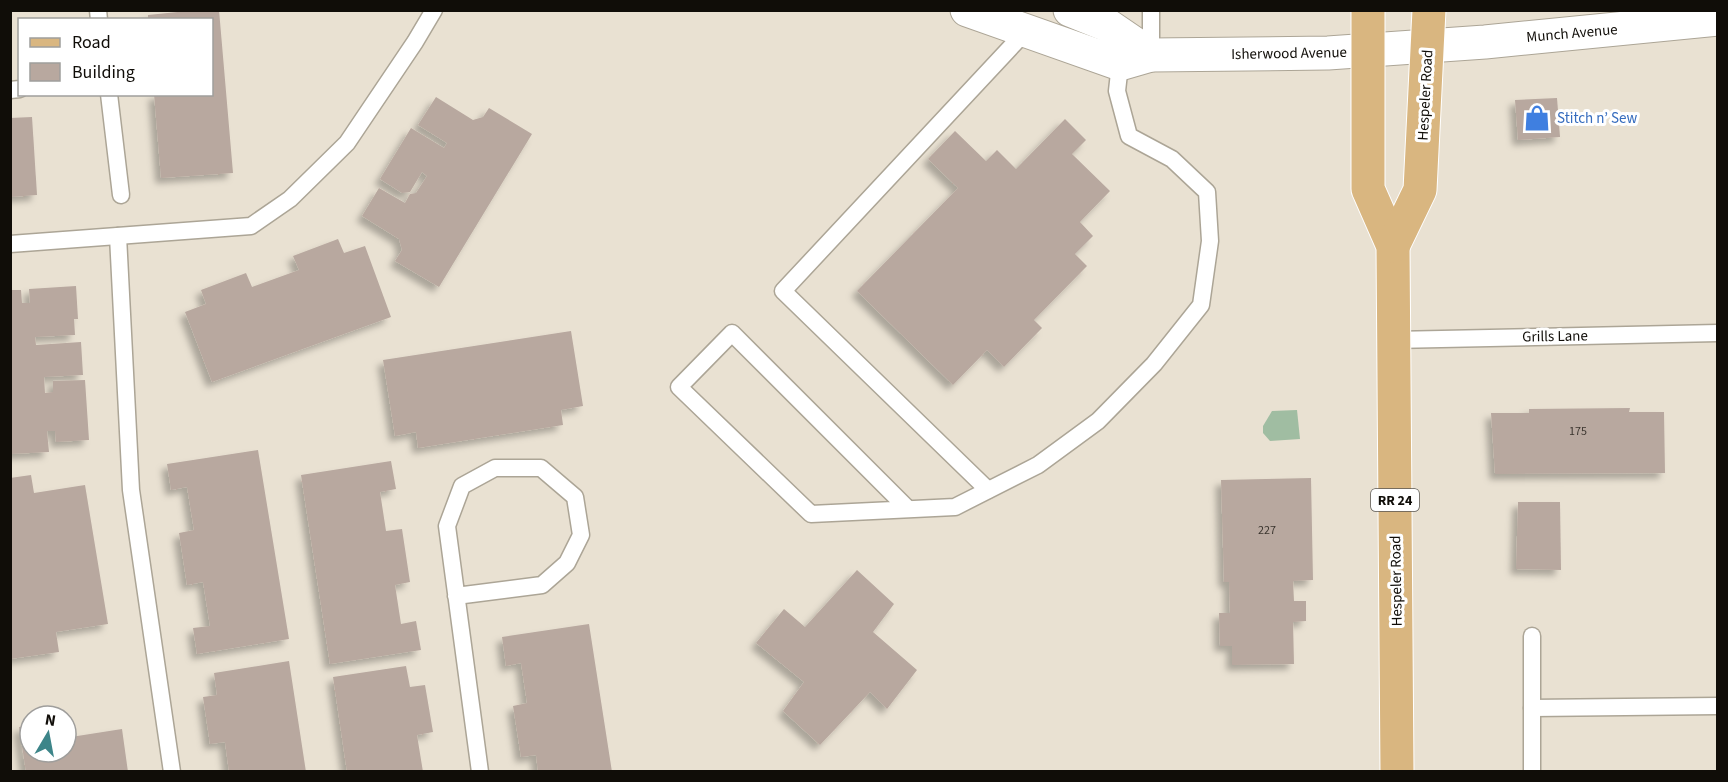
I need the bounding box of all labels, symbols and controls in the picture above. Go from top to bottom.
legend [18,18,213,96]
street label: Munch Avenue [1526,19,1619,48]
text: Road [72,30,111,55]
street label: Isherwood Avenue [1231,42,1347,65]
street label: Hespeler Road [1413,49,1438,141]
text: Building [72,60,135,85]
shop icon: Stitch n’ Sew [1522,103,1552,133]
place label: Stitch n’ Sew [1557,108,1637,129]
street label: Grills Lane [1522,325,1588,348]
house number: 175 [1569,423,1587,440]
road number: RR 24 [1371,489,1419,511]
house number: 227 [1258,522,1276,539]
street label: Hespeler Road [1385,535,1408,627]
north arrow [18,704,78,764]
text: N [43,708,58,732]

